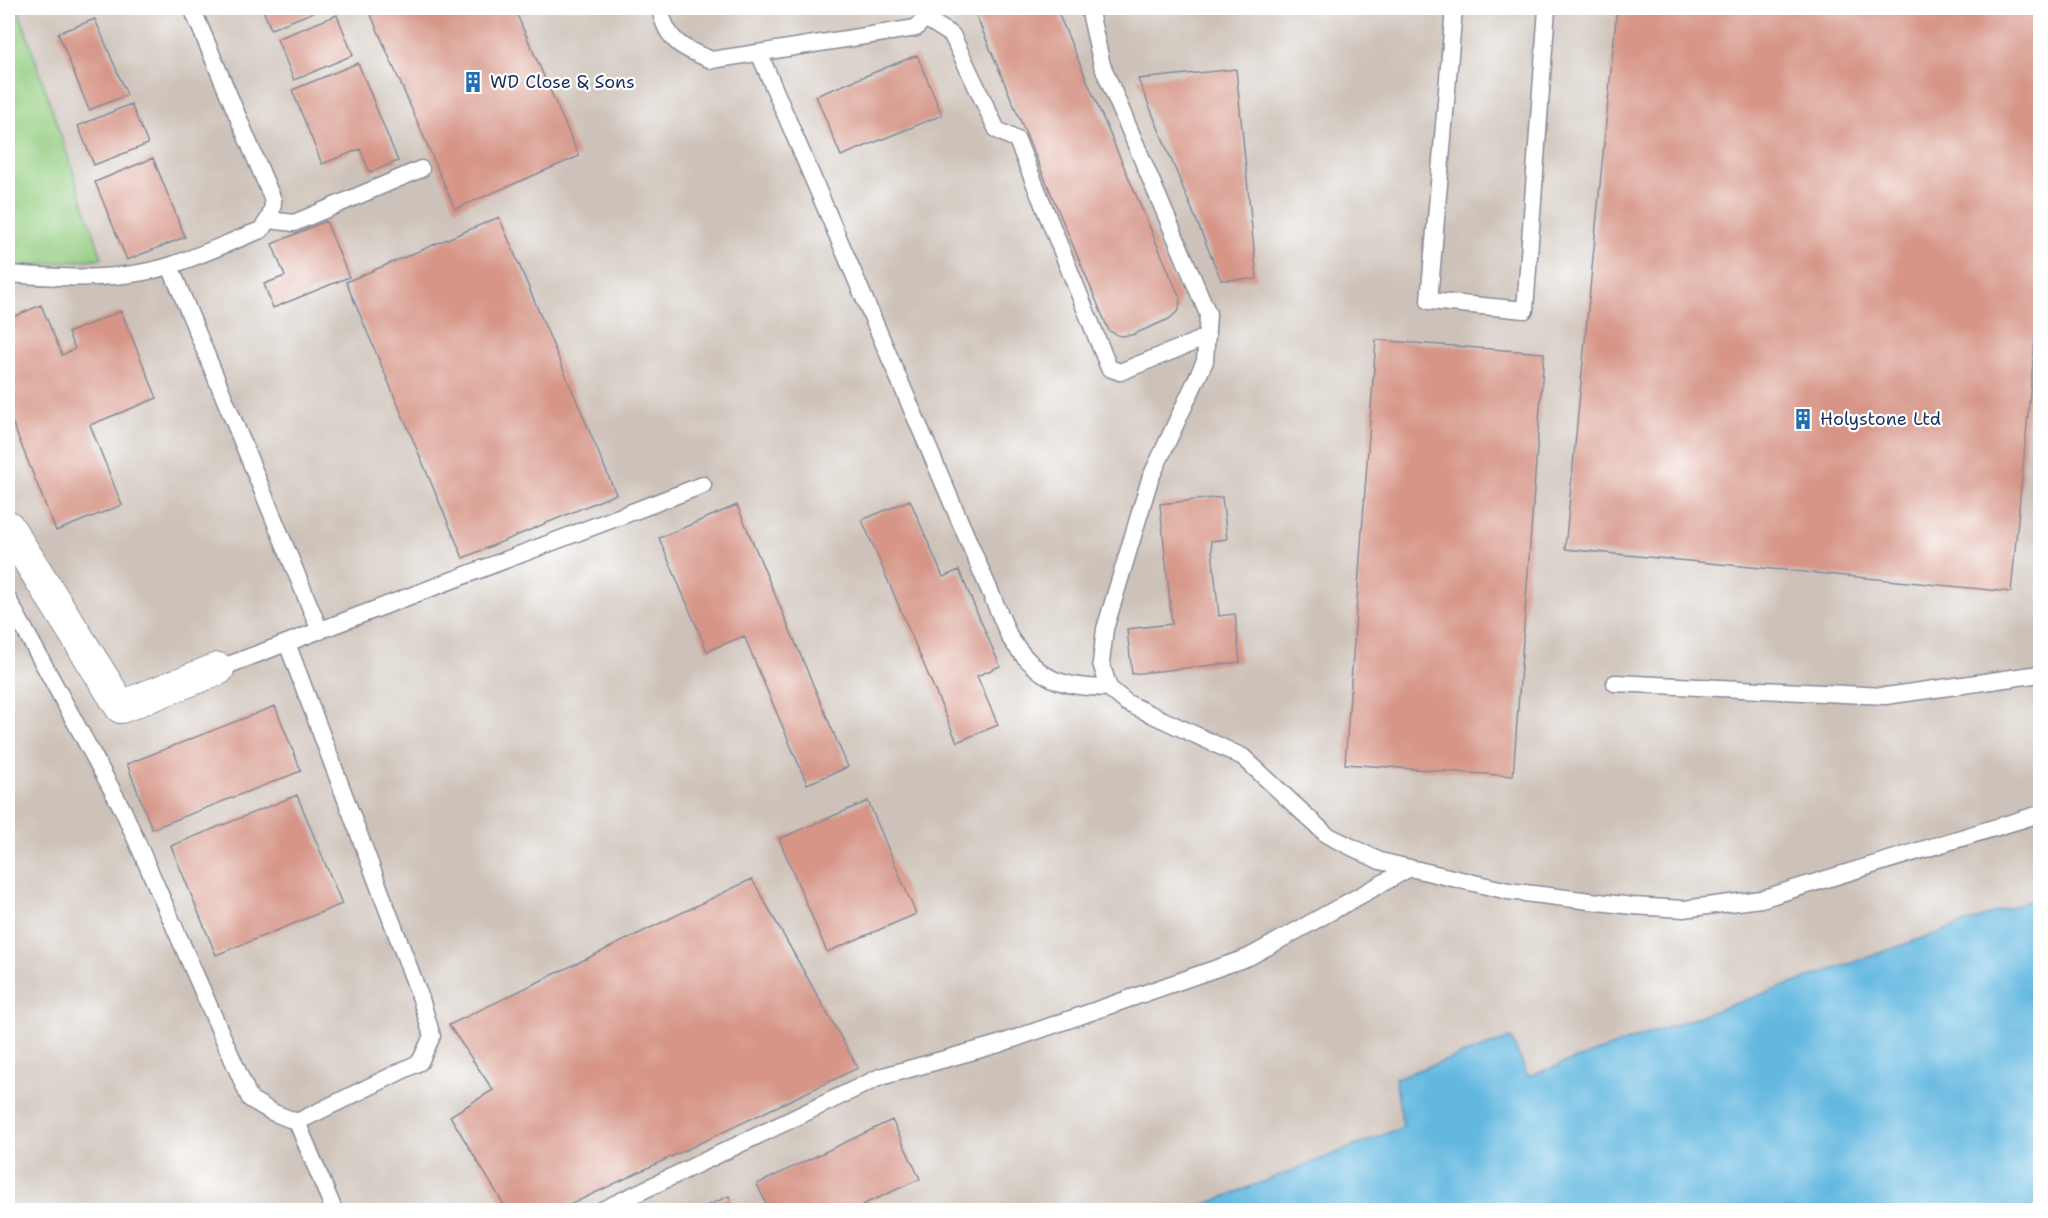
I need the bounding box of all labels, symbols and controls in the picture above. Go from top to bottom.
building icon: WD Close & Sons [461,70,485,94]
place label: WD Close & Sons [490,70,635,94]
building icon: Holystone Ltd [1791,407,1815,431]
place label: Holystone Ltd [1820,407,1941,431]

